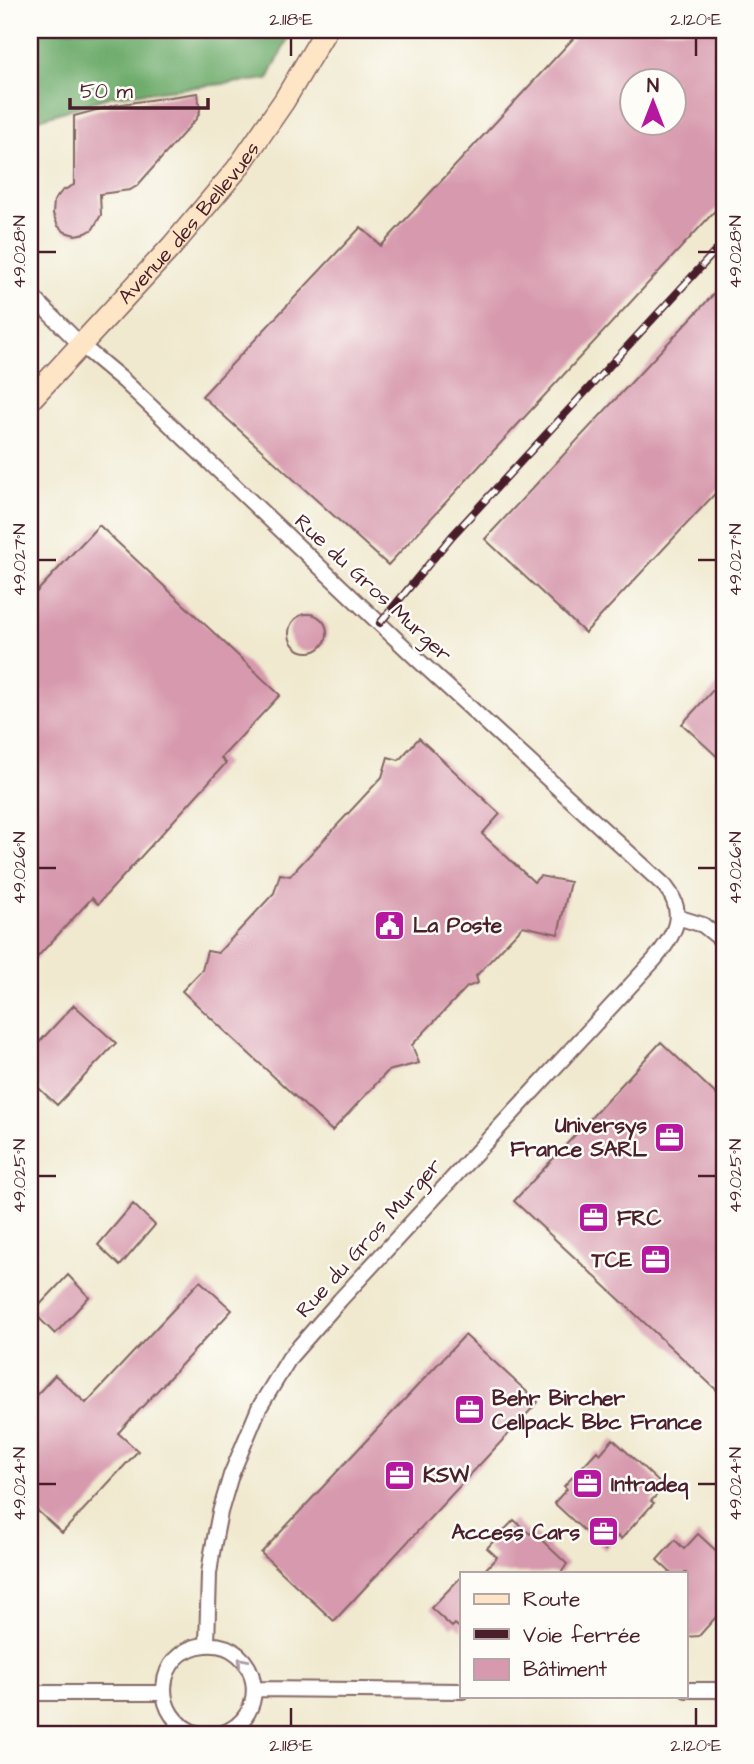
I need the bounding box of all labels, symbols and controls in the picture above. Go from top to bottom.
text: 2.118°E [269,7,313,32]
text: 2.120°E [670,7,722,32]
scale bar [70,66,208,110]
north arrow [618,66,688,136]
text: N [647,73,659,100]
text: 50 m [80,77,134,106]
street label: Avenue des Bellevues [111,136,266,310]
text: 49.028°N [7,215,32,289]
text: 49.028°N [723,215,748,289]
street label: Rue du Gros Murger [287,507,458,670]
text: 49.027°N [7,523,32,597]
text: 49.027°N [723,523,748,597]
text: 49.026°N [7,831,32,905]
text: 49.026°N [723,831,748,905]
public building icon: La Poste [373,908,407,942]
place label: La Poste [413,911,503,940]
place label: Universys France SARL [510,1111,647,1164]
office icon: Universys France SARL [653,1120,687,1154]
text: 49.025°N [7,1139,32,1213]
text: 49.025°N [723,1139,748,1213]
street label: Rue du Gros Murger [289,1152,450,1325]
office icon: FRC [577,1201,611,1235]
place label: FRC [617,1204,662,1233]
office icon: TCE [638,1243,672,1277]
place label: TCE [591,1246,633,1275]
place label: Behr Bircher Cellpack Bbc France [492,1384,703,1438]
office icon: Behr Bircher Cellpack Bbc France [452,1393,486,1427]
text: 49.024°N [7,1447,32,1521]
text: 49.024°N [723,1447,748,1521]
office icon: KSW [383,1458,417,1492]
place label: KSW [423,1461,469,1490]
office icon: Intradeq [571,1467,605,1501]
place label: Intradeq [611,1470,689,1500]
office icon: Access Cars [586,1515,620,1549]
place label: Access Cars [451,1518,580,1547]
legend [460,1572,688,1698]
text: Route [523,1585,580,1614]
text: Voie ferrée [523,1621,641,1650]
text: Bâtiment [523,1655,607,1684]
one-way arrow [238,1657,250,1670]
text: 2.118°E [269,1733,313,1758]
text: 2.120°E [670,1733,722,1758]

